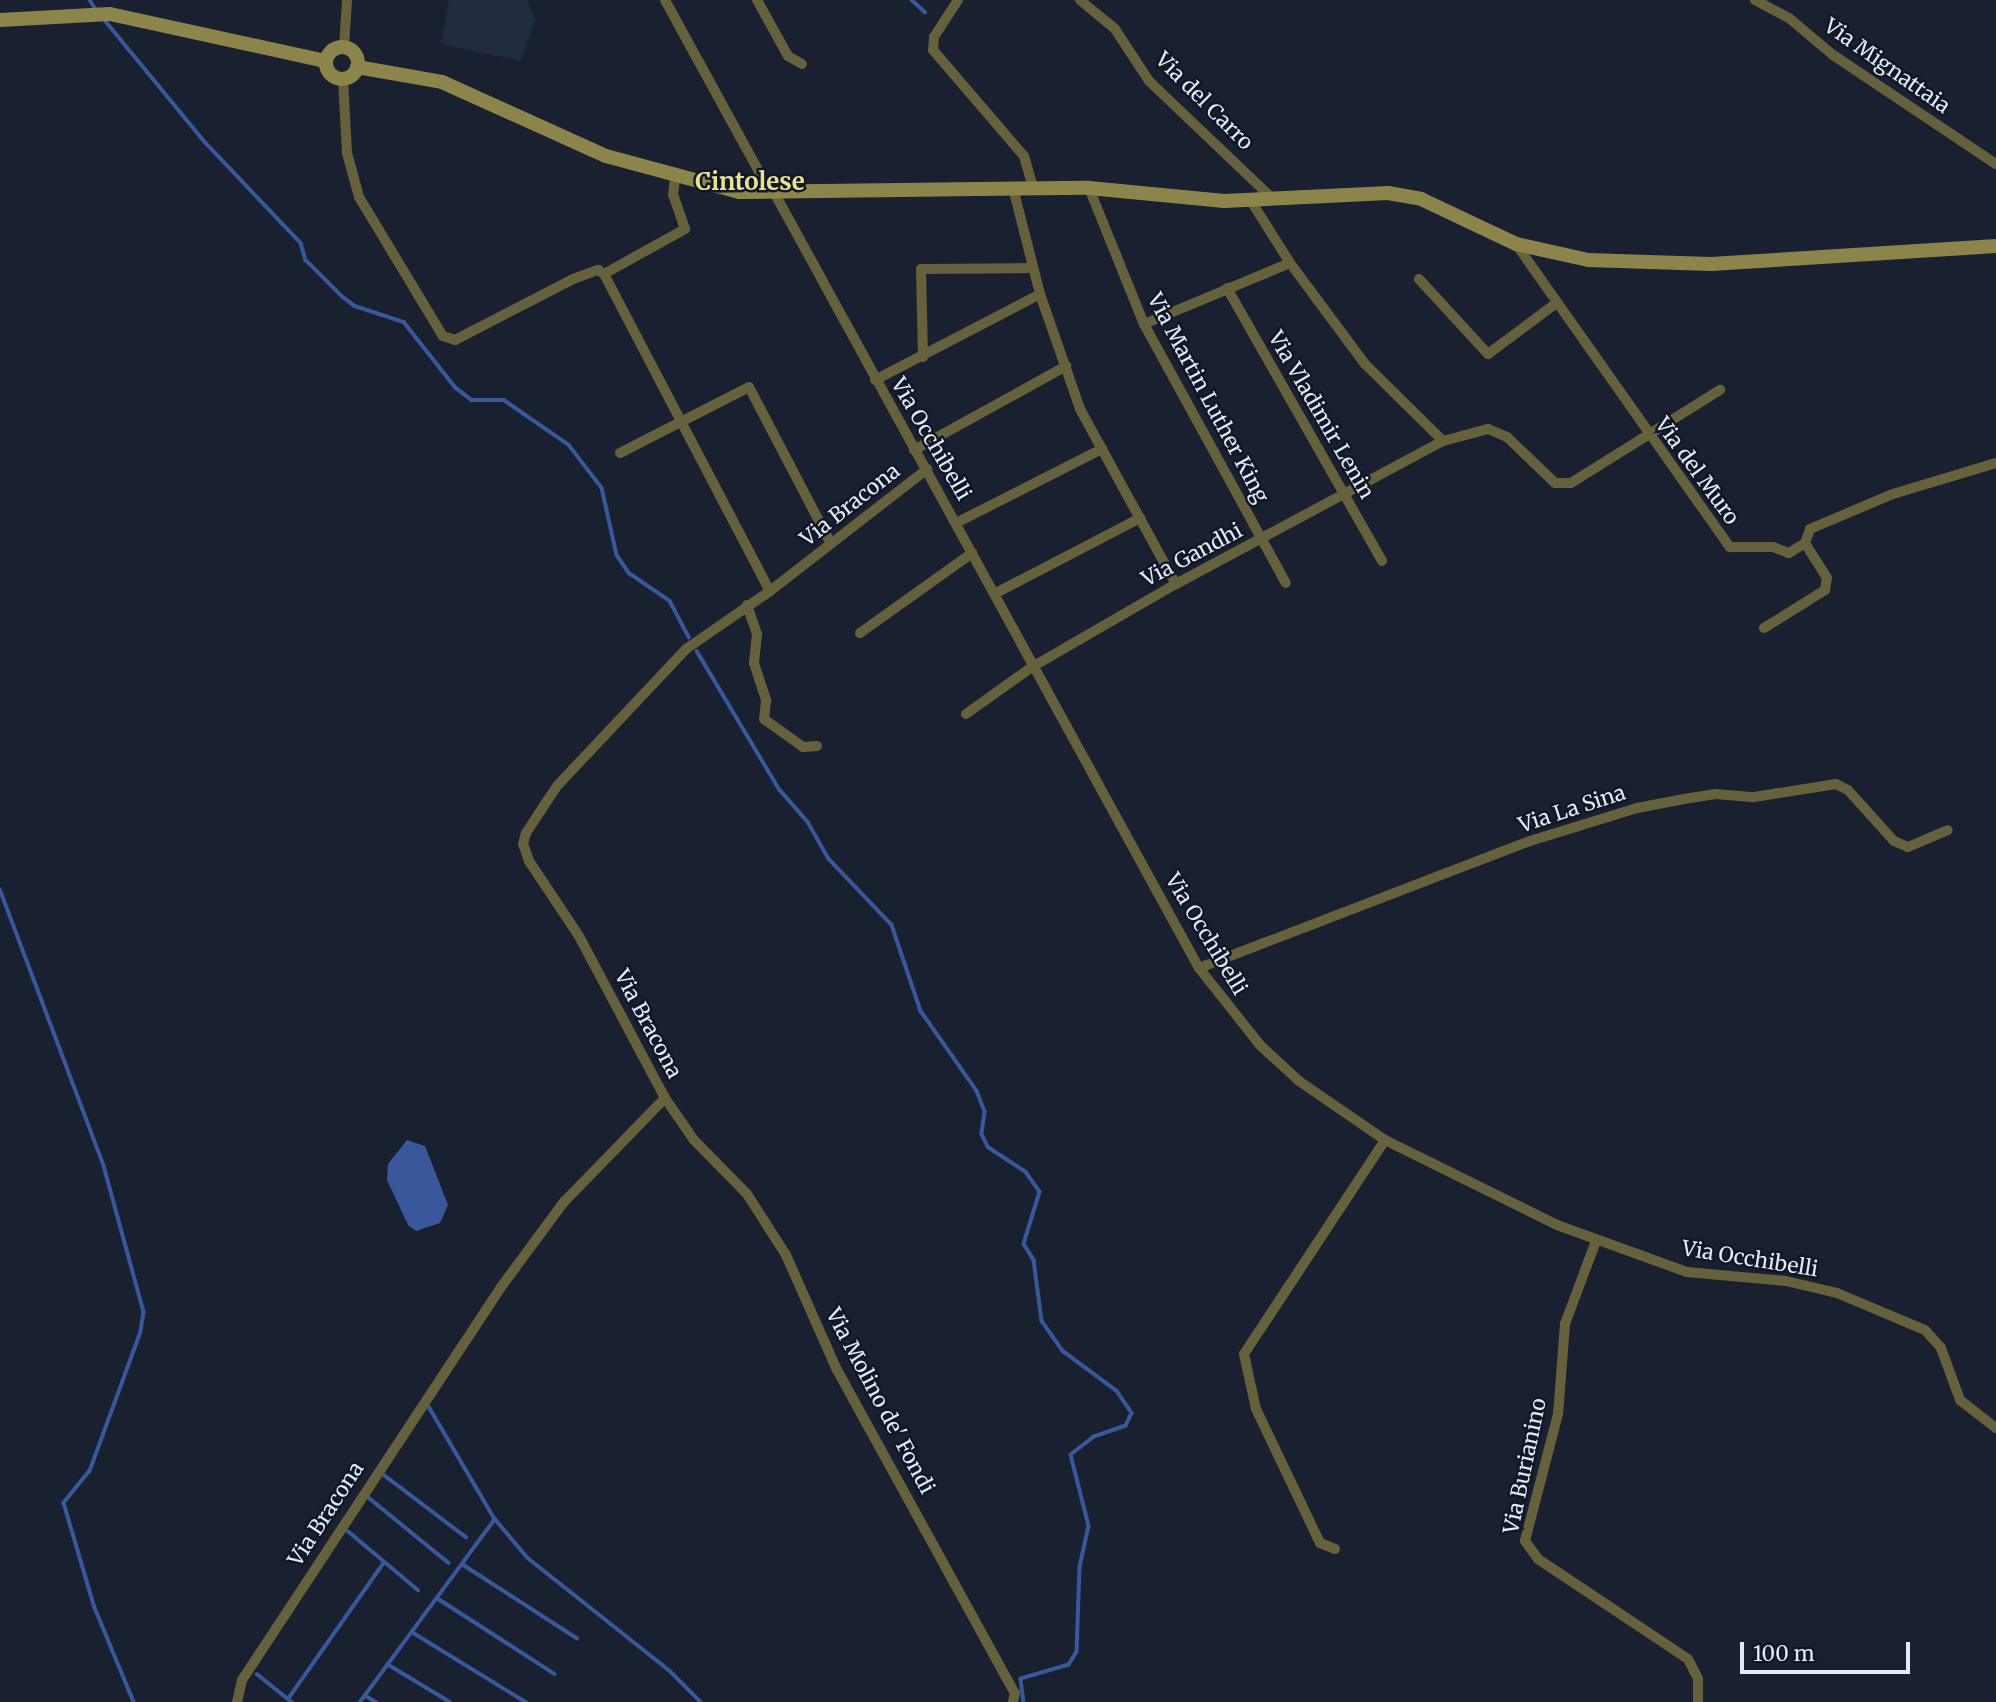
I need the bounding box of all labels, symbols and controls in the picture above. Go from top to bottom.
street label: Via Mignattaia [1819,13,1955,119]
street label: Via del Carro [1150,47,1258,155]
district label: Cintolese [695,168,805,196]
street label: Via Martin Luther King [1142,289,1274,507]
street label: Via Vladimir Lenin [1263,327,1379,503]
street label: Via Occhibelli [886,373,976,505]
street label: Via del Muro [1650,412,1744,530]
street label: Via Bracona [795,458,905,552]
street label: Via Gandhi [1137,518,1247,592]
street label: Via La Sina [1515,780,1629,838]
street label: Via Occhibelli [1160,869,1252,999]
street label: Via Bracona [609,965,687,1083]
street label: Via Occhibelli [1680,1236,1820,1282]
street label: Via Molino de' Fondi [820,1304,940,1498]
street label: Via Burianino [1498,1396,1552,1536]
street label: Via Bracona [283,1457,369,1571]
scale bar [1744,1628,1914,1672]
text: 100 m [1753,1640,1815,1667]

